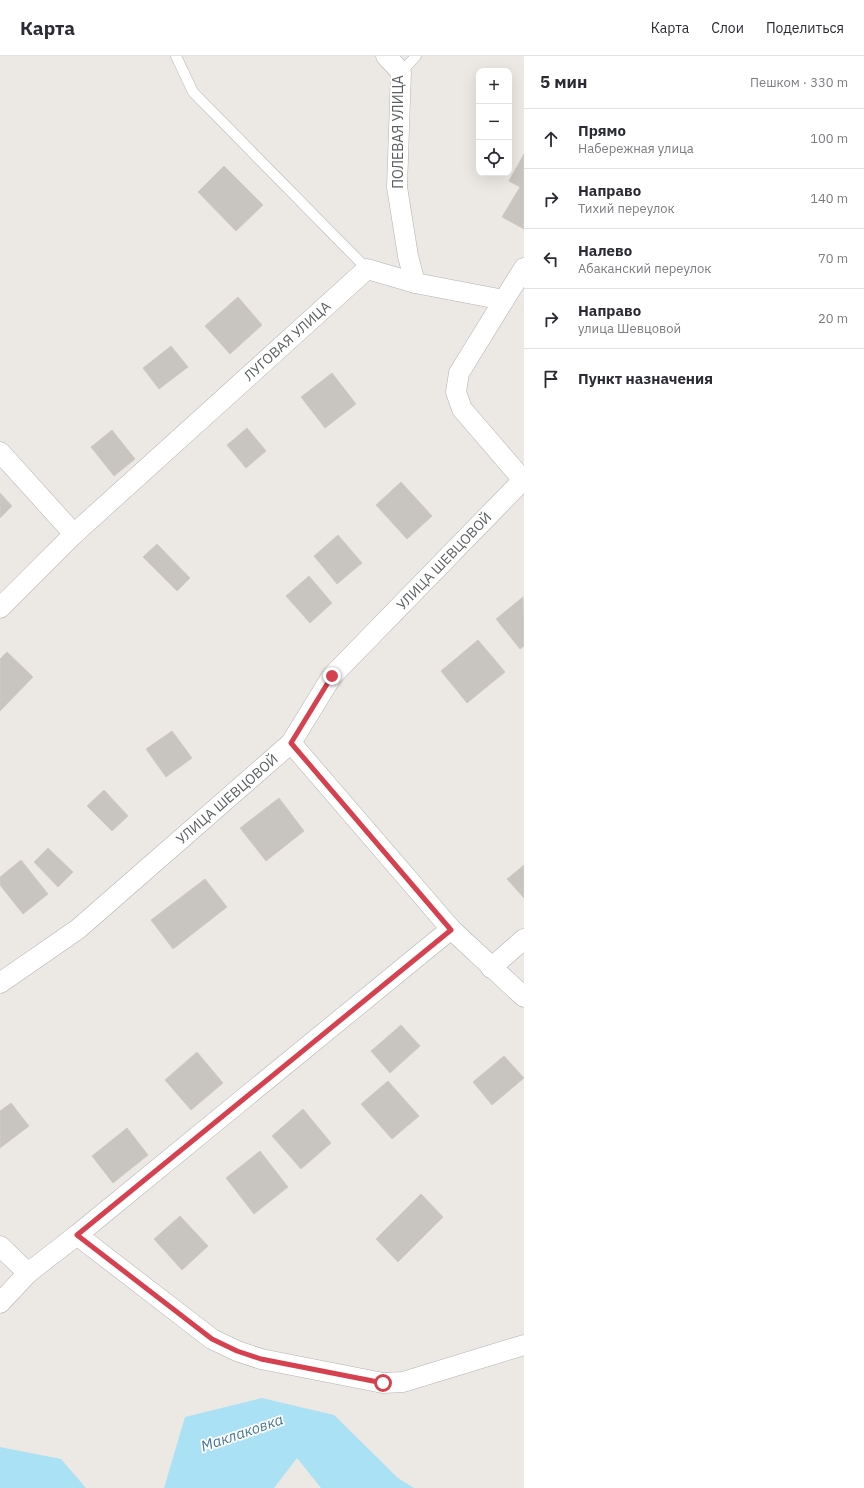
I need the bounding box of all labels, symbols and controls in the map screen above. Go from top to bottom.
text: Карта [20,16,75,40]
text: Карта [651,19,689,37]
text: Слои [711,19,744,37]
text: Поделиться [766,19,844,37]
map controls [476,68,512,176]
button: + [476,68,512,104]
text: 5 мин [540,71,587,93]
text: Пешком · 330 m [750,74,848,91]
street label: ПОЛЕВАЯ УЛИЦА [389,75,407,189]
button: − [476,104,512,140]
text: Прямо [578,121,626,140]
icon: ahead [540,128,562,150]
text: 100 m [810,130,848,147]
button: locate [476,140,512,176]
text: Набережная улица [578,140,694,157]
text: Направо [578,181,641,200]
icon: right [540,188,562,210]
text: 140 m [810,190,848,207]
text: Тихий переулок [578,200,675,217]
text: Налево [578,241,632,260]
icon: left [540,248,562,270]
text: 70 m [818,250,848,267]
text: Абаканский переулок [578,260,711,277]
street label: ЛУГОВАЯ УЛИЦА [240,297,334,385]
text: Направо [578,301,641,320]
icon: right [540,308,562,330]
text: 20 m [818,310,848,327]
text: улица Шевцовой [578,320,681,337]
icon: arrive [540,368,562,390]
text: Пункт назначения [578,369,713,388]
street label: УЛИЦА ШЕВЦОВОЙ [392,508,495,614]
route end [323,667,341,685]
street label: УЛИЦА ШЕВЦОВОЙ [172,749,282,848]
route start [374,1374,392,1392]
water label: Маклаковка [198,1409,286,1455]

